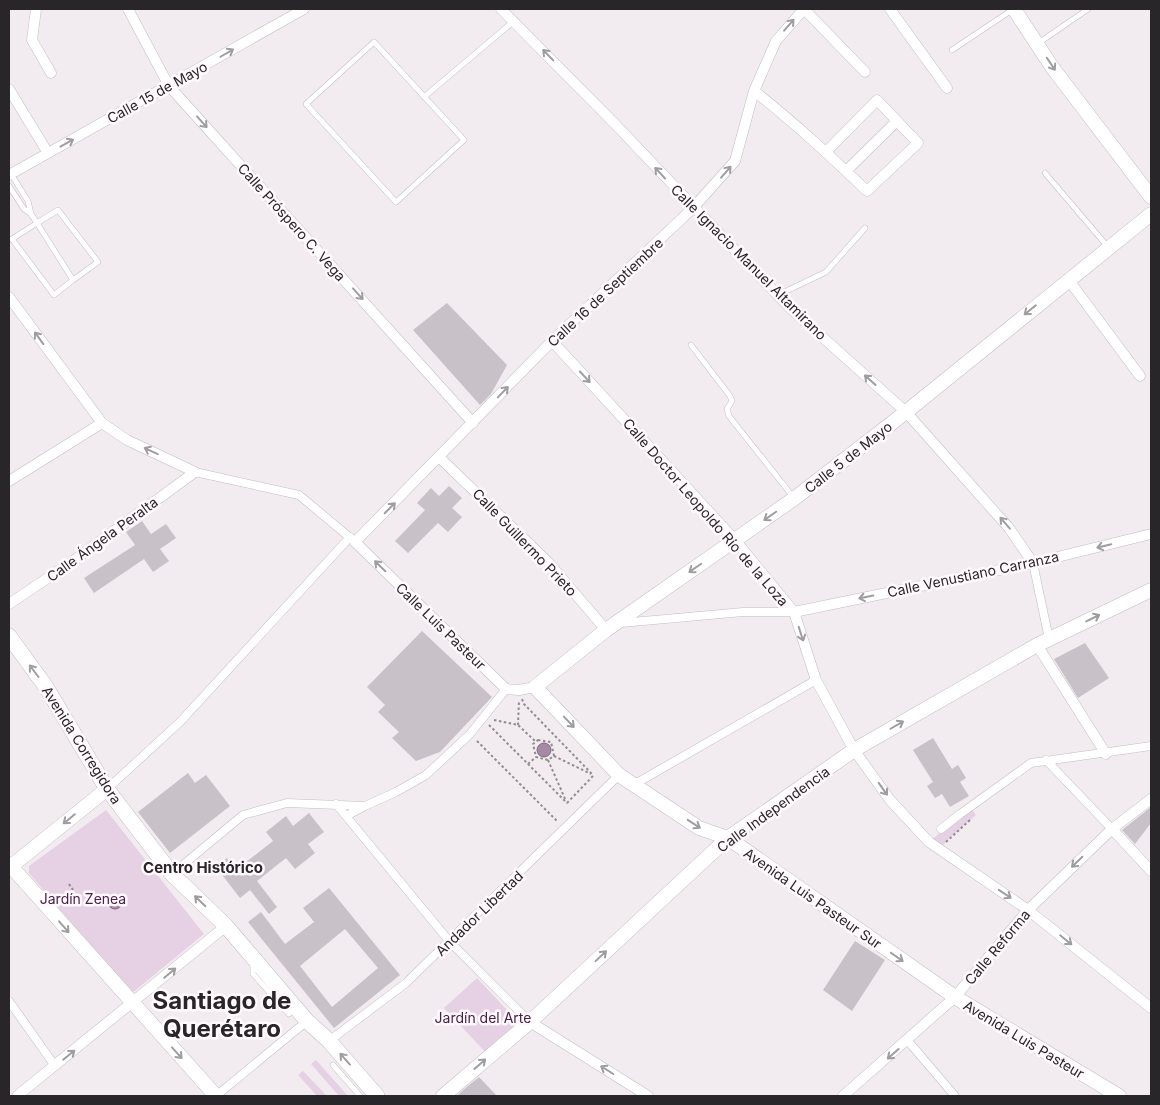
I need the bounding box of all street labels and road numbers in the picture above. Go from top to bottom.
street label: Calle 15 de Mayo [104,57,210,127]
street label: Calle Próspero C. Vega [235,160,349,284]
street label: Calle Ignacio Manuel Altamirano [668,181,830,343]
street label: Calle 16 de Septiembre [544,234,666,350]
street label: Calle Doctor Leopoldo Río de la Loza [620,415,792,609]
street label: Calle 5 de Mayo [801,418,895,496]
street label: Calle Guillermo Prieto [469,485,581,599]
street label: Calle Ángela Peralta [43,493,161,585]
street label: Calle Venustiano Carranza [886,547,1060,601]
street label: Calle Luis Pasteur [393,579,489,673]
street label: Avenida Corregidora [39,683,125,807]
street label: Calle Independencia [713,762,833,856]
street label: Avenida Luis Pasteur Sur [741,844,885,952]
street label: Andador Libertad [432,867,526,959]
street label: Calle Reforma [961,906,1033,988]
street label: Avenida Luis Pasteur [961,996,1087,1082]

